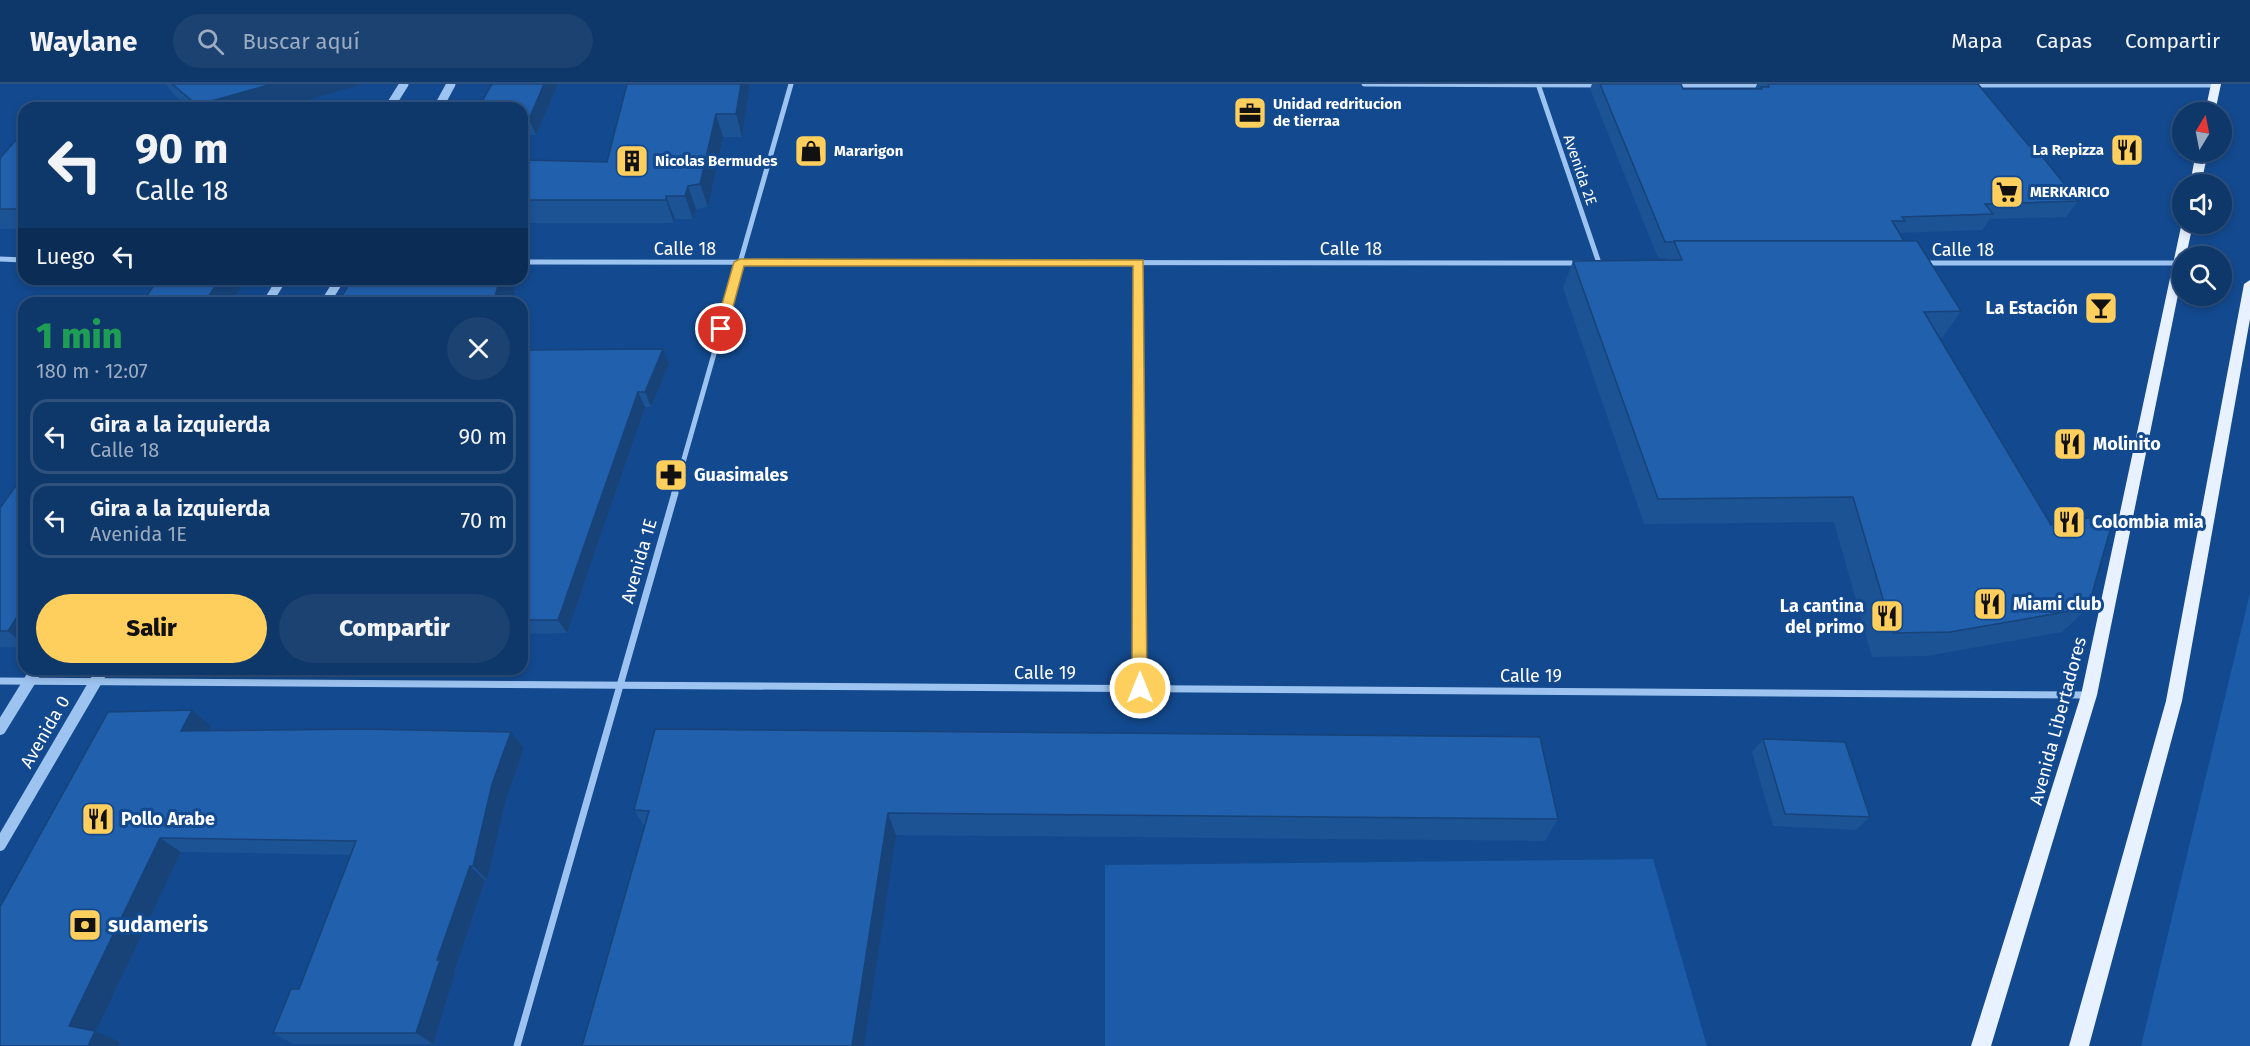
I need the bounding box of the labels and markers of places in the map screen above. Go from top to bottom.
office icon: Unidad redritucion de tierraa [1232,95,1268,131]
place label: Unidad redritucion de tierraa [1273,95,1402,130]
restaurant icon: La Repizza [2109,132,2145,168]
shop icon: Mararigon [793,133,829,169]
place label: La Repizza [2032,141,2104,159]
place label: Mararigon [834,142,903,160]
building icon: Nicolas Bermudes [614,143,650,179]
place label: Nicolas Bermudes [655,152,777,170]
supermarket icon: MERKARICO [1989,174,2025,210]
place label: MERKARICO [2030,183,2110,201]
bar icon: La Estación [2083,290,2119,326]
place label: La Estación [1986,297,2078,319]
pin [695,303,746,354]
restaurant icon: Molinito [2052,426,2088,462]
place label: Molinito [2093,433,2161,455]
pharmacy icon: Guasimales [653,457,689,493]
place label: Guasimales [694,464,788,486]
restaurant icon: Colombia mia [2051,504,2087,540]
place label: Colombia mia [2092,511,2204,533]
restaurant icon: Miami club [1972,586,2008,622]
place label: Miami club [2013,593,2102,615]
place label: La cantina del primo [1780,595,1864,638]
restaurant icon: La cantina del primo [1869,598,1905,634]
restaurant icon: Pollo Arabe [80,801,116,837]
place label: Pollo Arabe [121,808,215,830]
bank icon: sudameris [67,907,103,943]
place label: sudameris [108,912,208,938]

